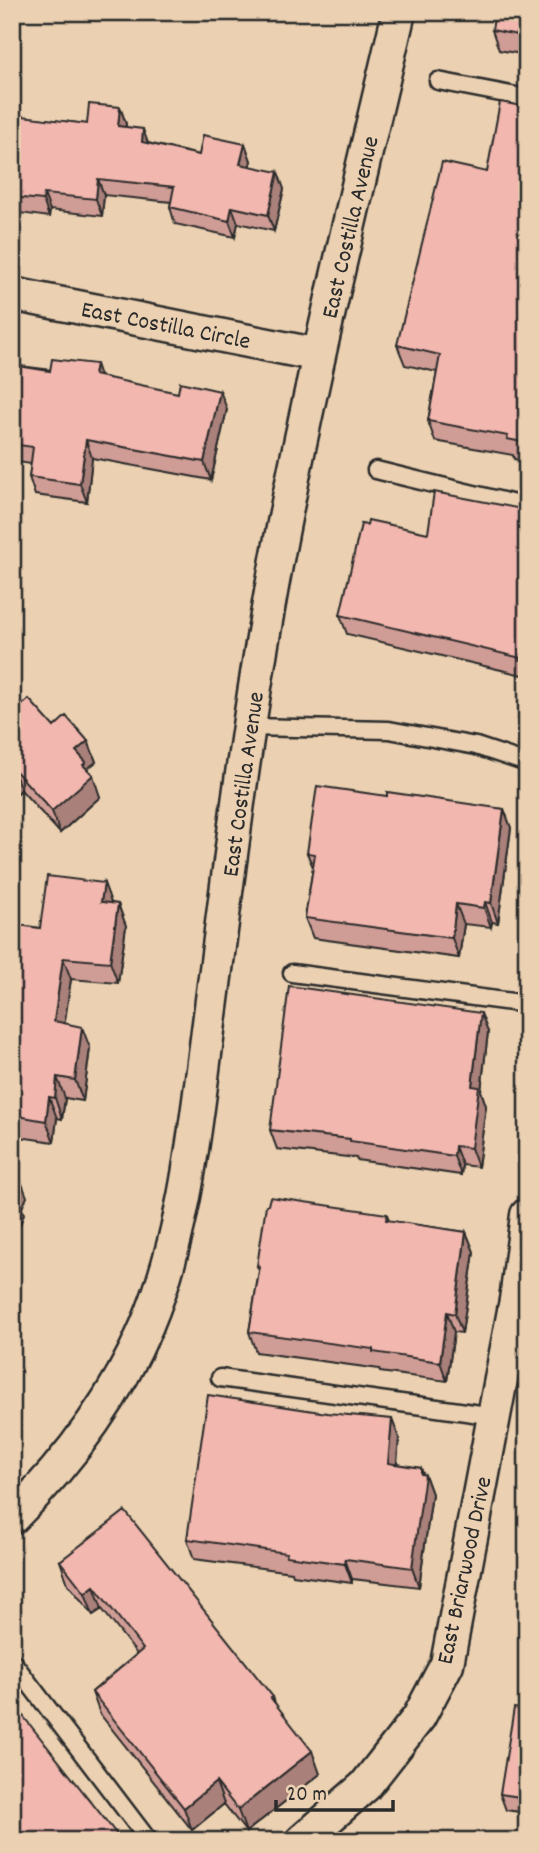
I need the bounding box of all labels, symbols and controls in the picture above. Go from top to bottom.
street label: East Costilla Avenue [314,133,389,322]
street label: East Costilla Circle [78,294,253,360]
street label: East Costilla Avenue [215,690,275,879]
street label: East Briarwood Drive [429,1474,502,1668]
scale bar [276,1769,394,1813]
text: 20 m [287,1781,327,1811]

